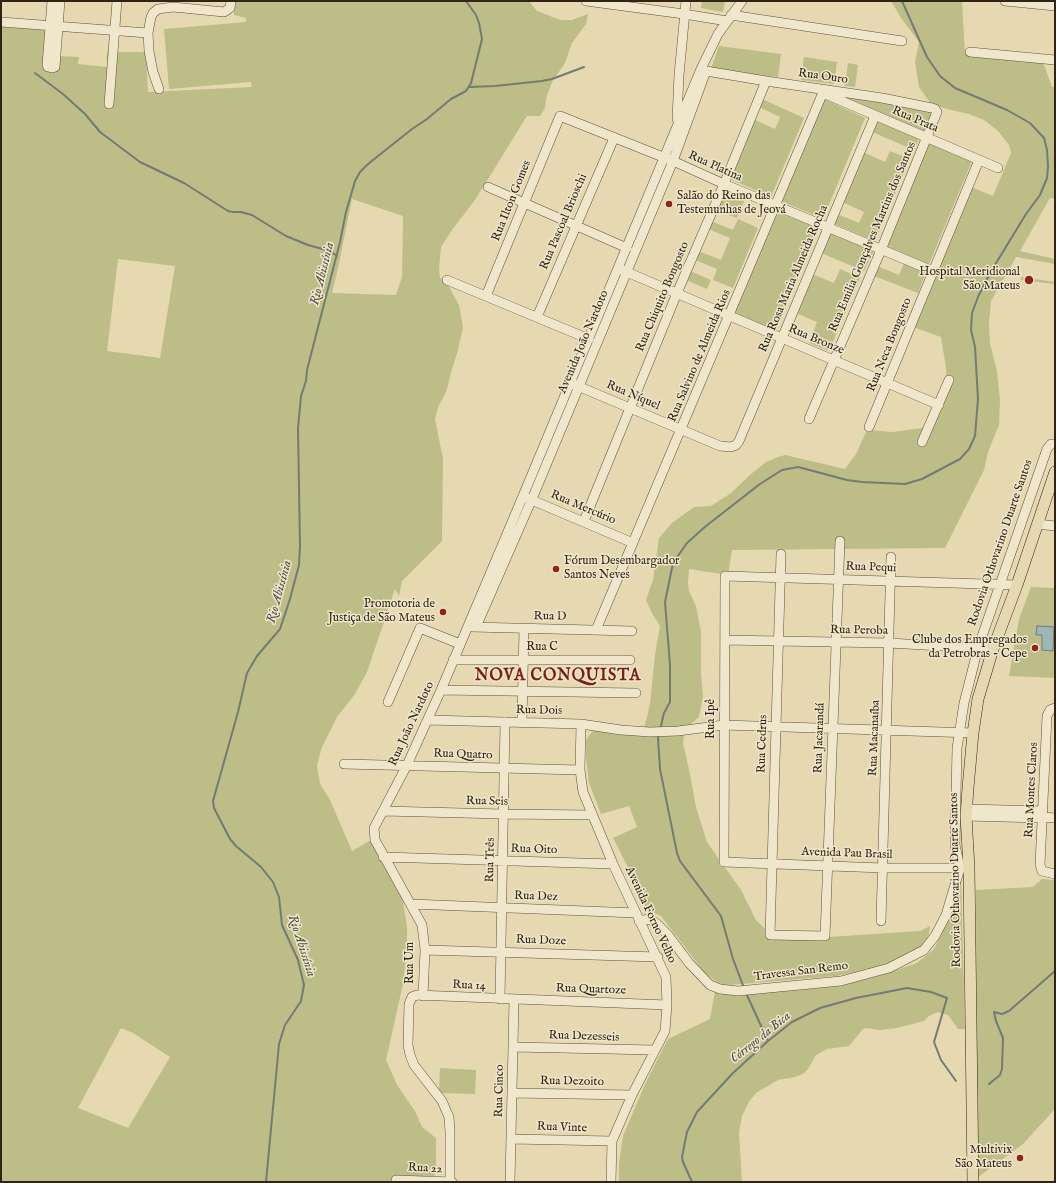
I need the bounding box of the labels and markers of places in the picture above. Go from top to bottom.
place label: Salão do Reino das Testemunhas de Jeová [677,190,786,218]
marker: Salão do Reino das Testemunhas de Jeová [664,199,674,209]
place label: Hospital Meridional São Mateus [919,266,1020,294]
marker: Hospital Meridional São Mateus [1023,274,1035,286]
place label: Fórum Desembargador Santos Neves [564,555,680,583]
marker: Fórum Desembargador Santos Neves [551,564,561,574]
place label: Promotoria de Justiça de São Mateus [328,598,435,626]
marker: Promotoria de Justiça de São Mateus [438,607,448,617]
place label: Clube dos Empregados da Petrobras - Cepe [912,634,1027,662]
marker: Clube dos Empregados da Petrobras - Cepe [1030,643,1040,653]
place label: Multivix São Mateus [955,1144,1012,1172]
marker: Multivix São Mateus [1015,1153,1025,1163]

